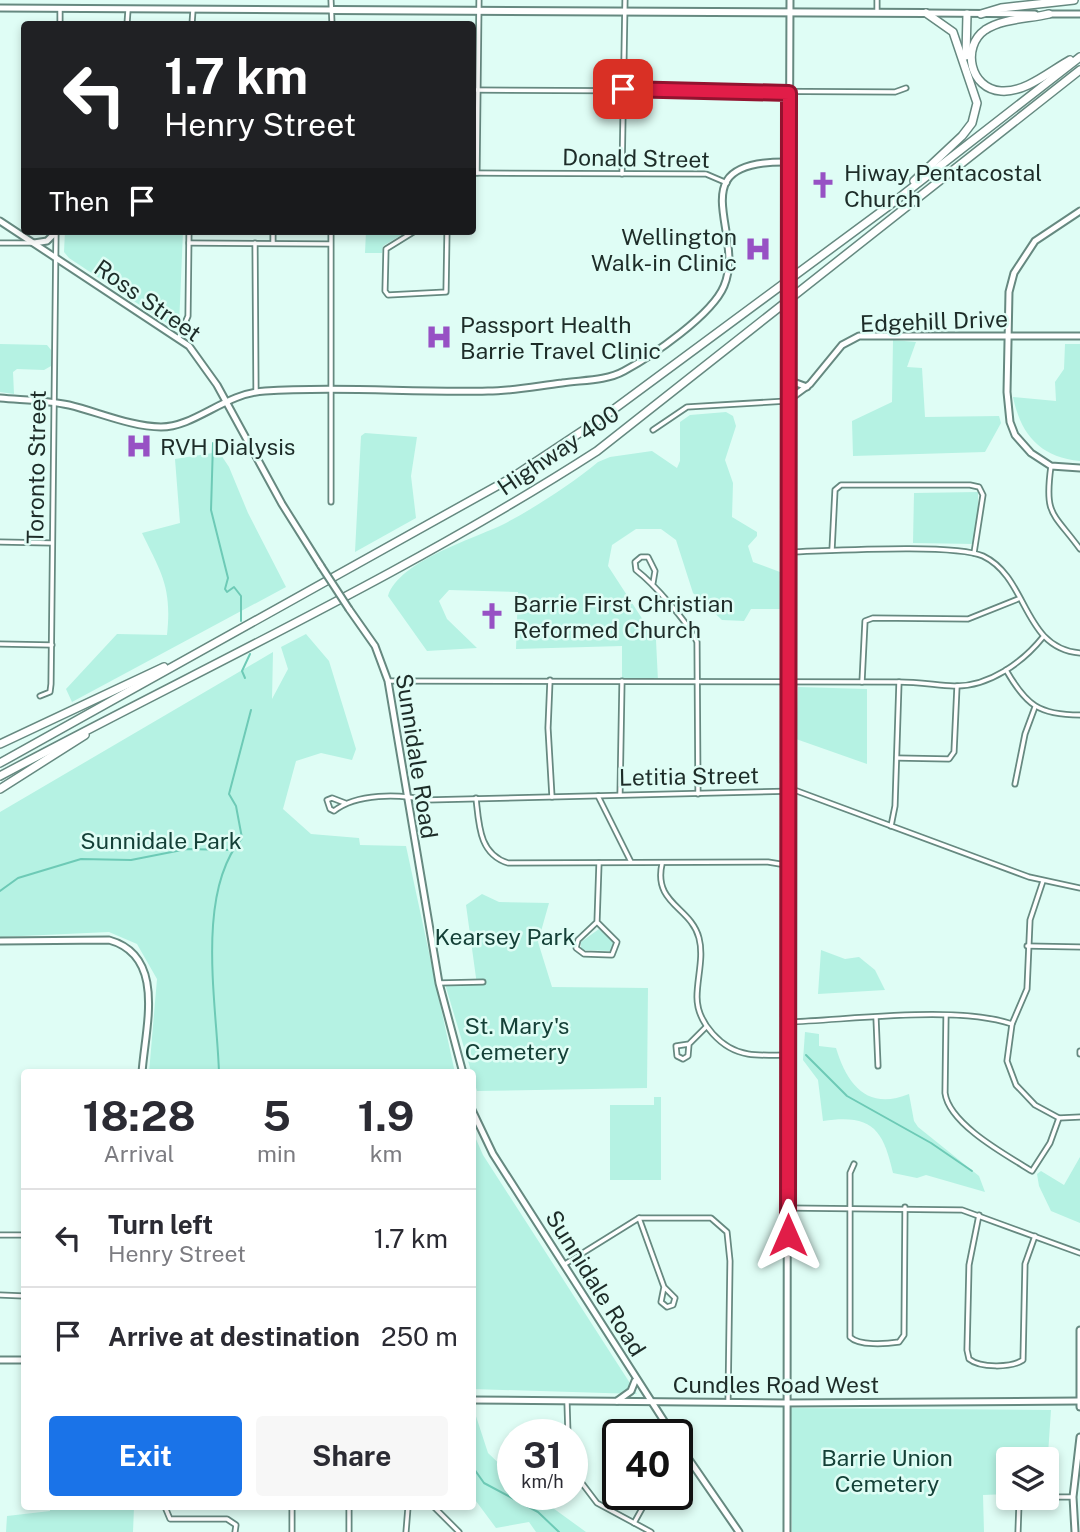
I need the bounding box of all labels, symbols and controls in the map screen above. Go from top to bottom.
text: 1.7 km [164,47,308,105]
icon: left [49,49,140,140]
pin [593,59,653,119]
icon: arrive [604,70,642,108]
text: Henry Street [164,106,356,143]
street label: Donald Street [562,143,710,173]
place label: Hiway Pentacostal Church [844,159,1042,212]
church icon: Hiway Pentacostal Church [808,170,838,200]
icon: arrive [123,182,161,220]
text: Then [49,186,109,217]
place label: Wellington Walk-in Clinic [591,223,737,276]
hospital icon: Wellington Walk-in Clinic [743,234,773,264]
street label: Ross Street [89,253,207,347]
street label: Edgehill Drive [860,305,1008,337]
place label: Passport Health Barrie Travel Clinic [460,311,661,364]
hospital icon: Passport Health Barrie Travel Clinic [424,322,454,352]
street label: Toronto Street [21,390,51,544]
street label: Highway 400 [492,399,624,501]
hospital icon: RVH Dialysis [124,431,154,461]
place label: RVH Dialysis [160,433,296,460]
place label: Barrie First Christian Reformed Church [513,590,733,643]
church icon: Barrie First Christian Reformed Church [477,601,507,631]
street label: Sunnidale Road [391,671,443,841]
street label: Letitia Street [619,761,759,791]
park label: Sunnidale Park [80,827,242,854]
park label: Kearsey Park [435,923,576,950]
park label: St. Mary's Cemetery [465,1012,569,1065]
text: 18:28 [82,1091,196,1140]
text: 5 [262,1091,291,1140]
text: 1.9 [358,1091,415,1140]
text: Arrival [104,1140,175,1167]
text: min [257,1140,296,1167]
text: km [370,1140,402,1167]
position arrow [751,1198,825,1272]
street label: Sunnidale Road [540,1205,652,1361]
text: Turn left [108,1209,213,1240]
icon: left [49,1219,87,1257]
text: 1.7 km [374,1223,448,1254]
text: Henry Street [108,1240,246,1267]
icon: arrive [49,1317,87,1355]
text: Arrive at destination [108,1321,360,1352]
text: 250 m [381,1321,458,1352]
street label: Cundles Road West [673,1371,879,1398]
button: Exit [49,1416,242,1496]
button: Share [256,1416,448,1496]
speed limit sign: 40 [602,1419,693,1510]
text: 31 [523,1435,562,1476]
park label: Barrie Union Cemetery [821,1444,953,1497]
map controls [996,1447,1059,1510]
button: layers [996,1447,1059,1510]
text: km/h [521,1471,564,1492]

